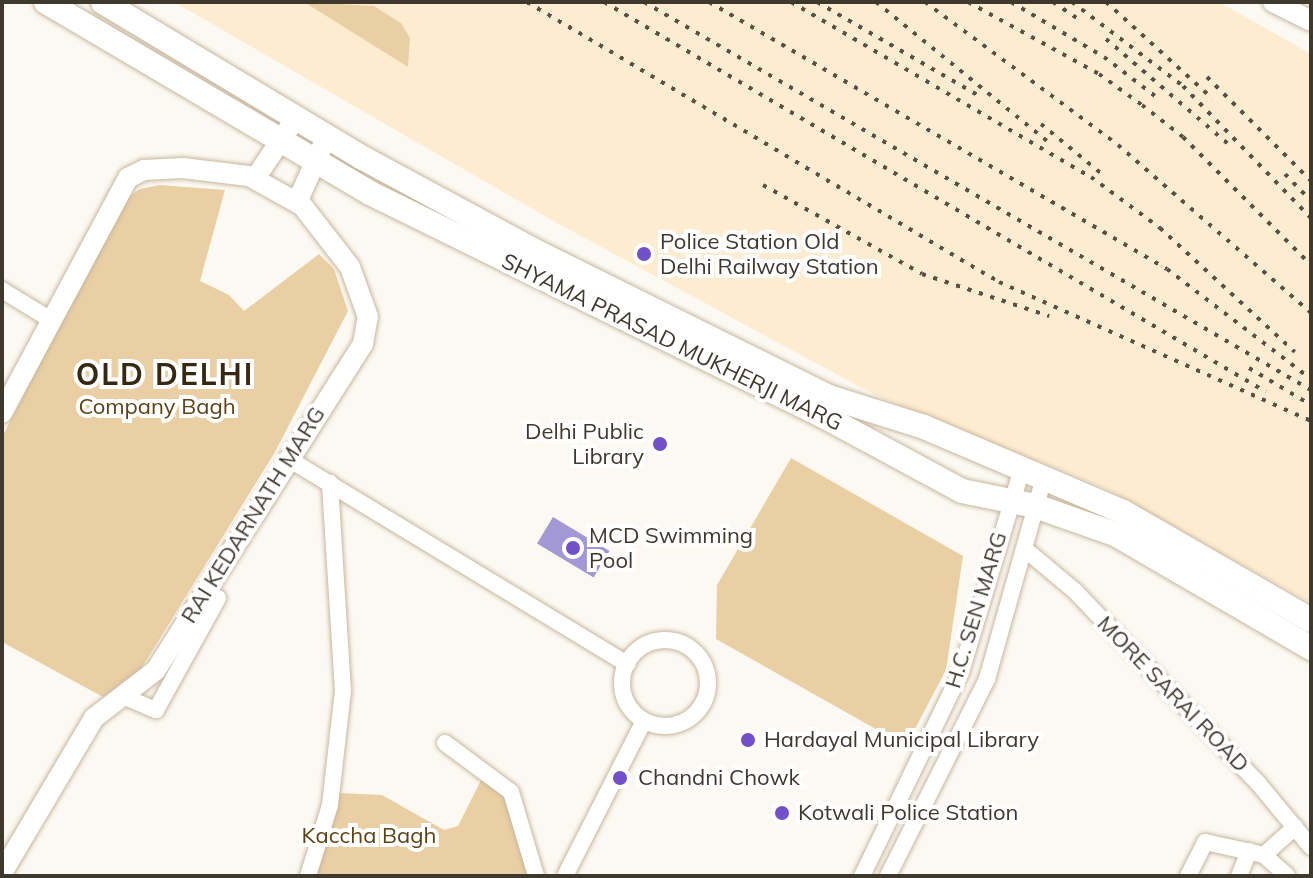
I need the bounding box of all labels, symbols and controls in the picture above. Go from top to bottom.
place label: Police Station Old Delhi Railway Station [660,228,879,280]
marker: Police Station Old Delhi Railway Station [635,245,653,263]
street label: SHYAMA PRASAD MUKHERJI MARG [497,248,847,436]
district label: OLD DELHI [76,356,254,392]
park label: Company Bagh [78,394,236,420]
street label: RAI KEDARNATH MARG [176,402,330,628]
place label: Delhi Public Library [525,418,644,470]
marker: Delhi Public Library [651,435,669,453]
place label: MCD Swimming Pool [589,522,753,574]
street label: H.C. SEN MARG [940,529,1012,691]
marker: MCD Swimming Pool [564,539,582,557]
street label: MORE SARAI ROAD [1092,611,1254,777]
place label: Hardayal Municipal Library [764,727,1039,753]
marker: Hardayal Municipal Library [739,731,757,749]
place label: Chandni Chowk [638,765,800,791]
marker: Chandni Chowk [609,767,631,789]
place label: Kotwali Police Station [798,800,1019,826]
marker: Kotwali Police Station [773,804,791,822]
park label: Kaccha Bagh [302,823,436,849]

